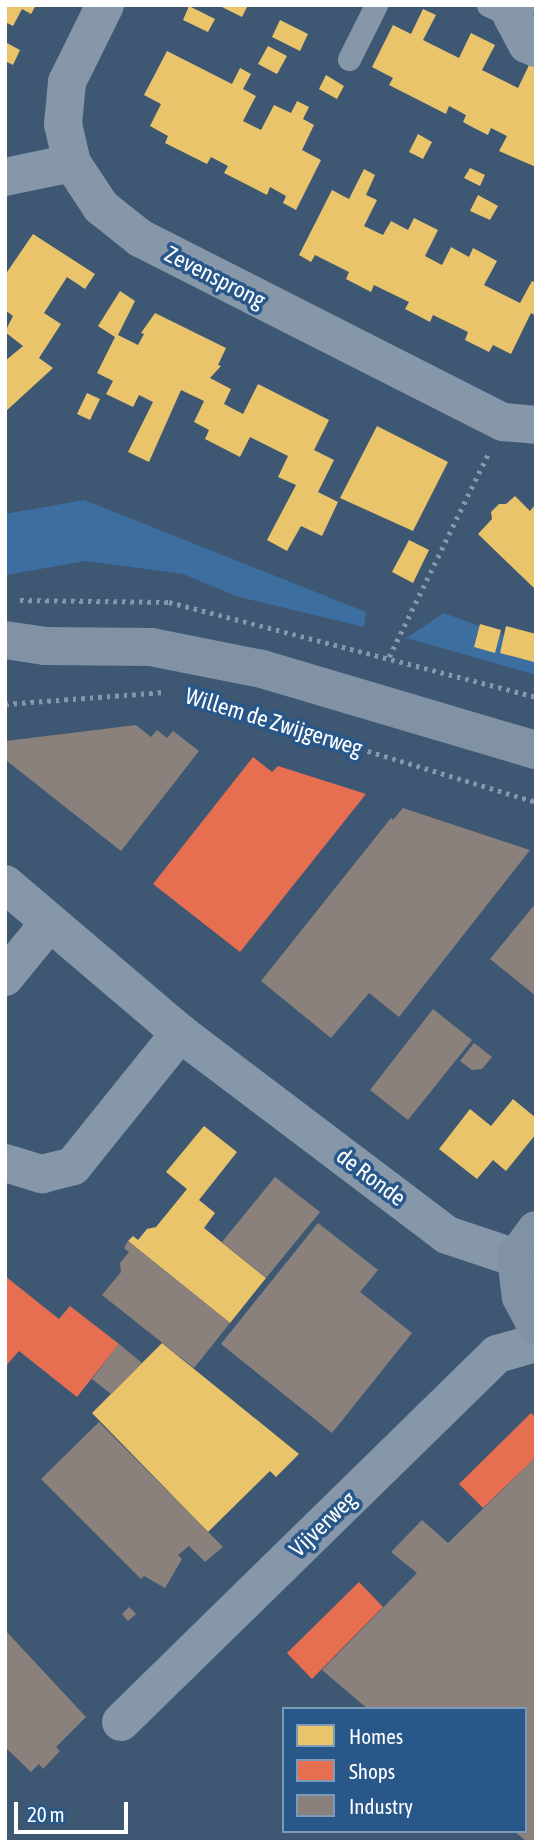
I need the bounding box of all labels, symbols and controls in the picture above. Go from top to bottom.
street label: Zevensprong [160,240,270,314]
street label: Willem de Zwijgerweg [182,682,366,762]
street label: de Ronde [331,1142,411,1212]
street label: Vijverweg [284,1486,362,1562]
legend [282,1707,527,1833]
text: Homes [349,1724,403,1748]
text: Shops [349,1759,395,1783]
scale bar [18,1787,131,1831]
text: Industry [349,1794,413,1818]
text: 20 m [27,1802,65,1826]

